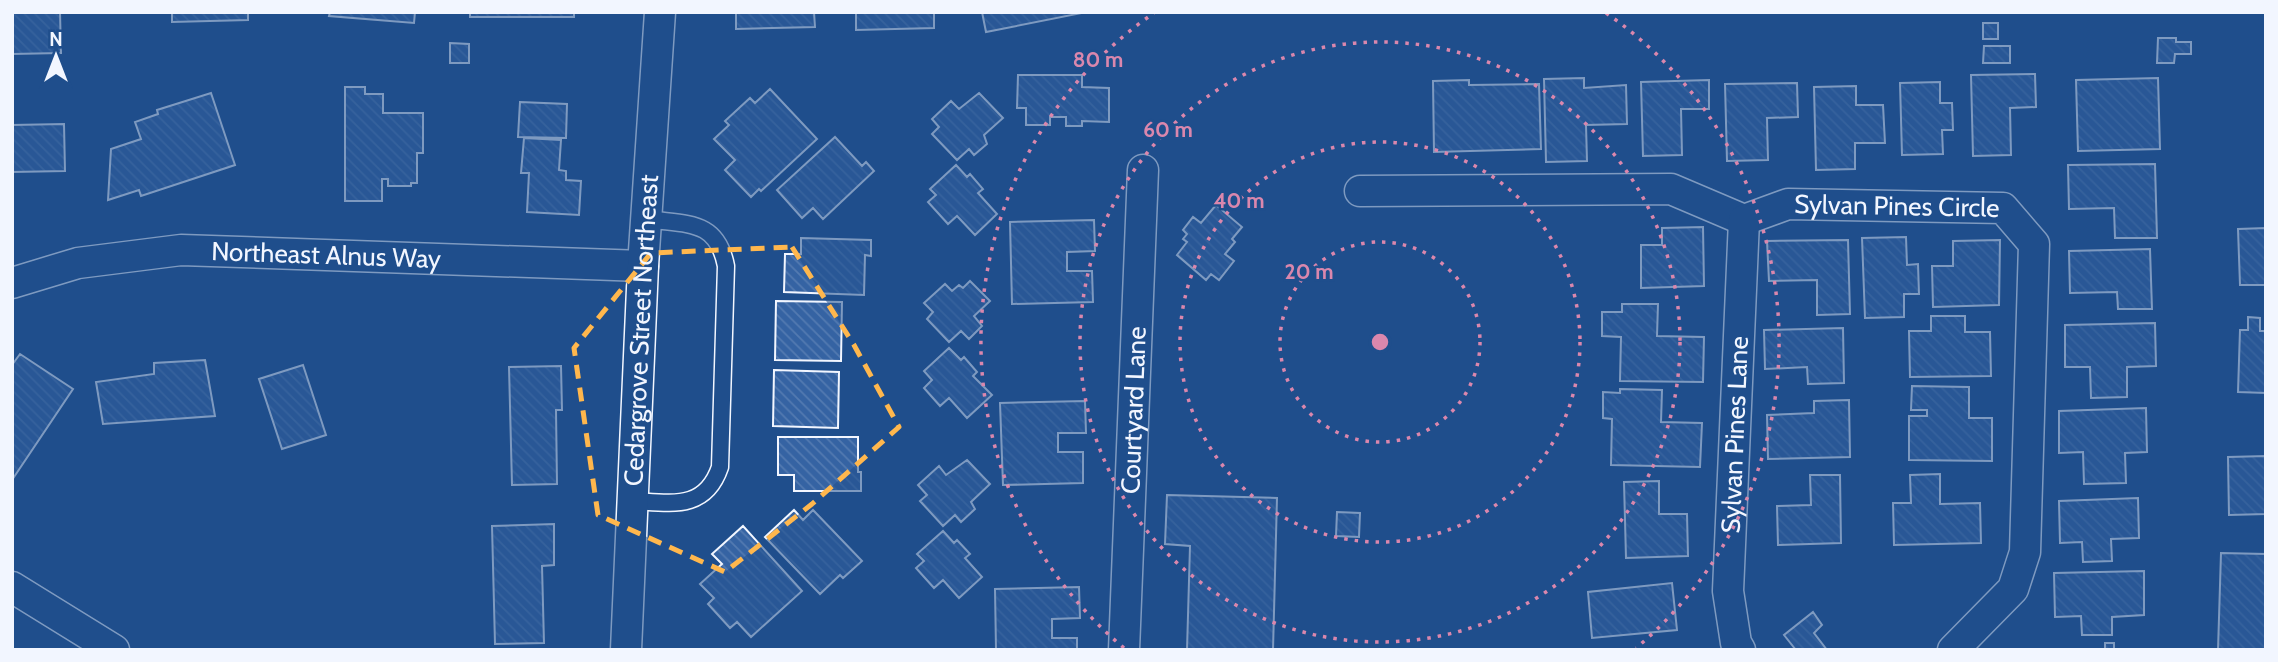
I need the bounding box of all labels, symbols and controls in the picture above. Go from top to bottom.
north arrow [21,21,91,91]
text: N [49,28,63,51]
text: 80 m [1073,47,1123,72]
text: 60 m [1143,117,1193,142]
street label: Cedargrove Street Northeast [617,173,665,487]
text: 40 m [1214,188,1264,213]
street label: Sylvan Pines Circle [1794,188,2000,224]
street label: Northeast Alnus Way [211,235,442,275]
text: 20 m [1285,259,1333,284]
street label: Courtyard Lane [1114,326,1153,495]
centre of rings [1368,330,1392,354]
street label: Sylvan Pines Lane [1714,335,1755,534]

